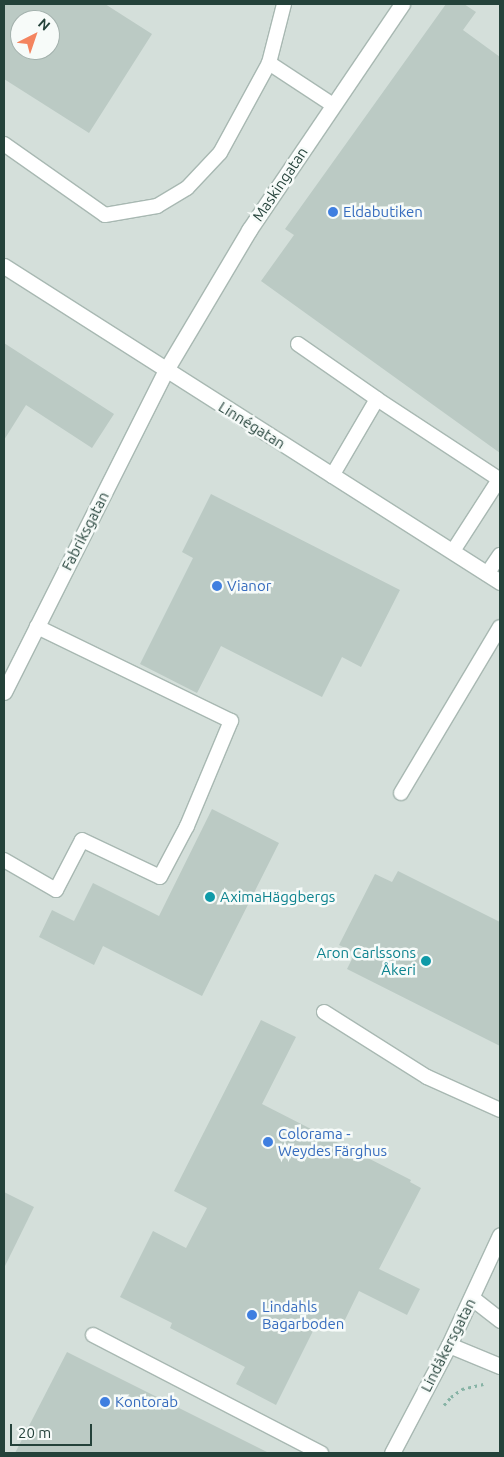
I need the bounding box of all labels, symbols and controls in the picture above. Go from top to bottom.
north arrow [10,10,60,60]
text: N [35,15,53,34]
street label: Maskingatan [249,144,311,224]
place label: Eldabutiken [343,203,423,221]
marker: Eldabutiken [327,206,339,218]
street label: Linnégatan [215,397,289,453]
street label: Fabriksgatan [58,489,112,573]
place label: Vianor [227,577,271,595]
marker: Vianor [211,580,223,592]
place label: AximaHäggbergs [220,888,335,906]
marker: AximaHäggbergs [204,891,216,903]
place label: Aron Carlssons Åkeri [316,943,416,978]
marker: Aron Carlssons Åkeri [420,955,432,967]
place label: Colorama - Weydes Färghus [278,1124,387,1159]
marker: Colorama - Weydes Färghus [262,1136,274,1148]
street label: Lindåkersgatan [417,1295,479,1395]
place label: Lindahls Bagarboden [262,1297,344,1332]
marker: Lindahls Bagarboden [246,1309,258,1321]
place label: Kontorab [115,1393,178,1411]
marker: Kontorab [99,1396,111,1408]
scale bar [12,1414,95,1446]
text: 20 m [18,1424,51,1441]

